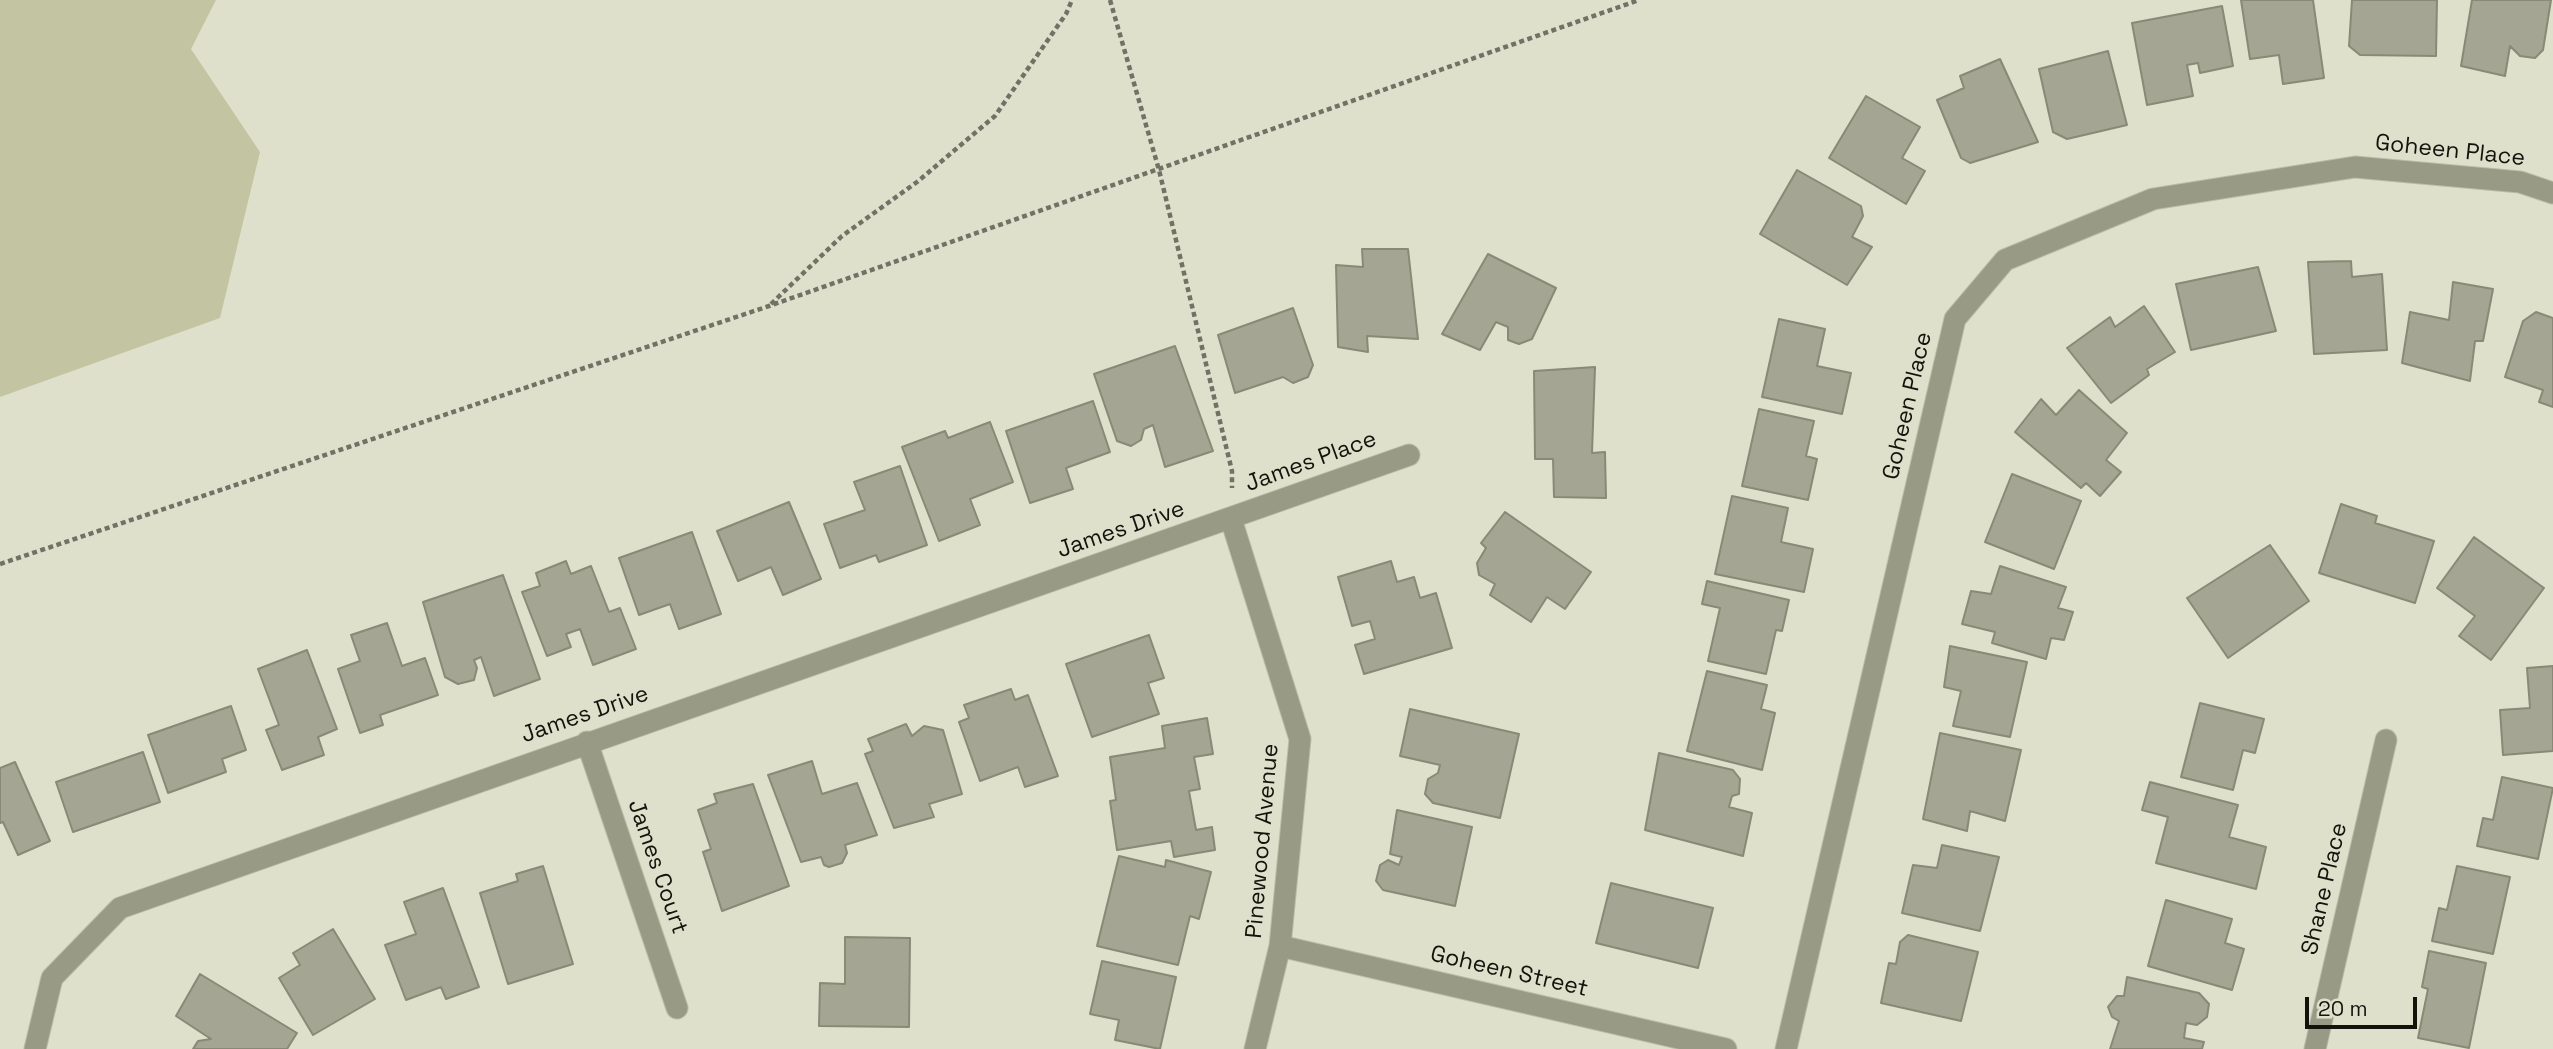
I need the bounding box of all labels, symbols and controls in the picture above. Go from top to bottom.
street label: Goheen Place [2374,129,2526,173]
street label: Goheen Place [1878,330,1938,482]
street label: James Place [1242,426,1380,498]
street label: James Drive [1054,495,1188,565]
street label: James Drive [518,680,652,750]
street label: Pinewood Avenue [1241,742,1285,940]
street label: James Court [621,796,693,938]
street label: Shane Place [2296,820,2354,958]
street label: Goheen Street [1427,940,1591,1004]
scale bar [2308,982,2420,1026]
text: 20 m [2318,995,2368,1022]

